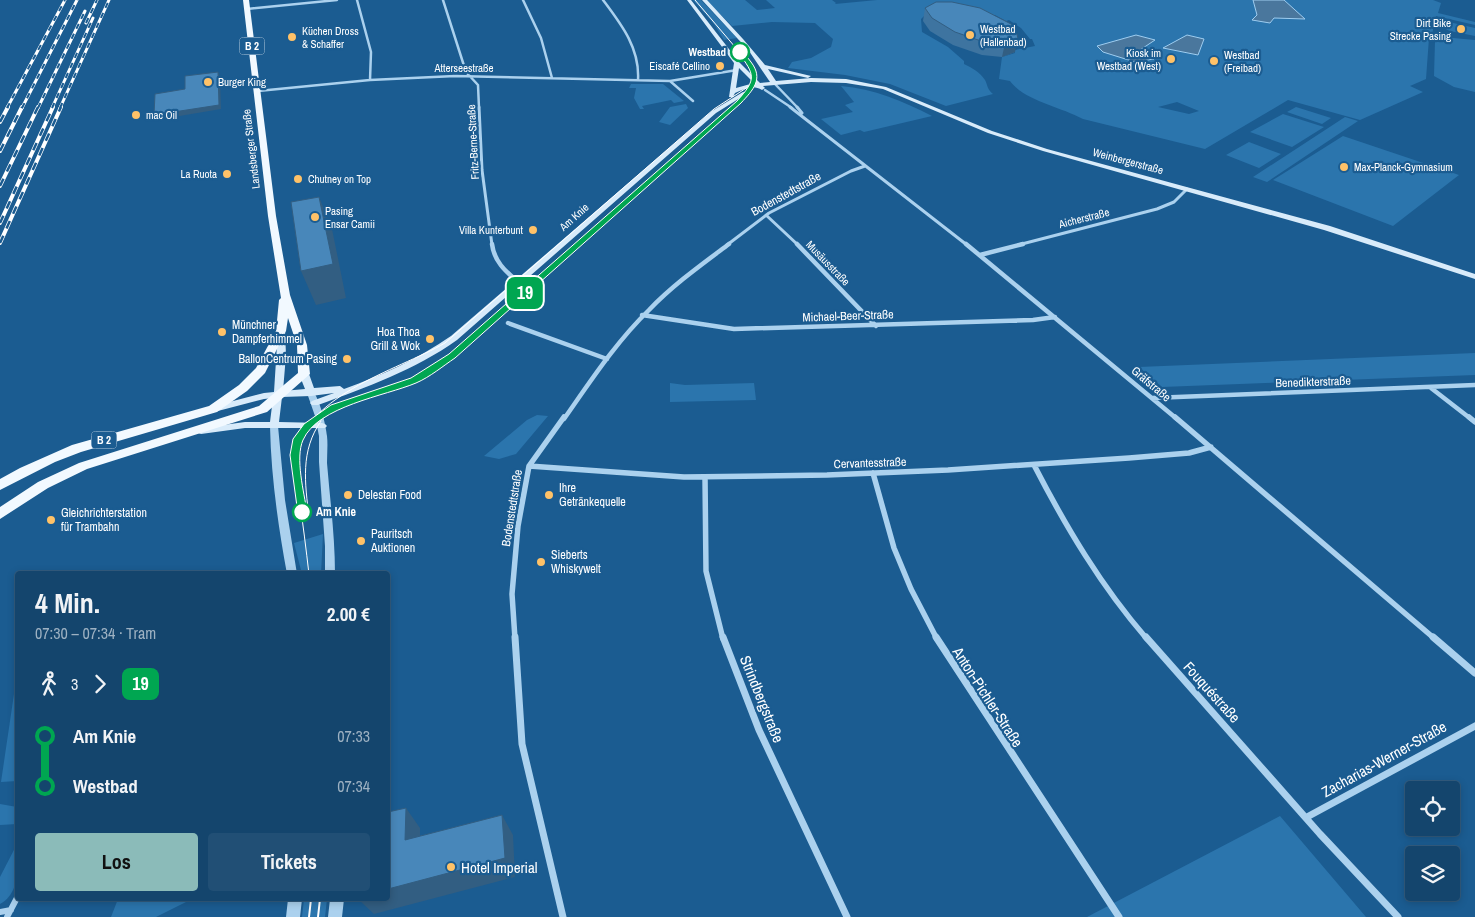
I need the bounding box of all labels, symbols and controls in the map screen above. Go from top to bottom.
place label: Dirt Bike Strecke Pasing [1390,16,1451,43]
place label: Westbad (Hallenbad) [980,22,1027,49]
marker: Dirt Bike Strecke Pasing [1455,23,1467,35]
place label: Küchen Dross & Schaffer [302,24,359,51]
marker: Westbad (Hallenbad) [964,29,976,41]
marker: Küchen Dross & Schaffer [286,31,298,43]
road number: B 2 [240,37,264,54]
marker: Westbad [730,42,750,62]
place label: Westbad [689,45,726,59]
place label: Kiosk im Westbad (West) [1097,46,1161,73]
place label: Westbad (Freibad) [1224,48,1261,75]
marker: Kiosk im Westbad (West) [1165,53,1177,65]
marker: Westbad (Freibad) [1208,55,1220,67]
place label: Eiscafé Cellino [649,59,710,73]
marker: Eiscafé Cellino [714,60,726,72]
street label: Atterseestraße [433,61,494,75]
place label: Burger King [218,75,266,89]
marker: Burger King [202,76,214,88]
street label: Fritz-Berne-Straße [464,104,482,180]
place label: mac Oil [146,108,177,122]
street label: Landsberger Straße [239,108,263,190]
marker: mac Oil [130,109,142,121]
street label: Weinbergerstraße [1091,145,1165,177]
place label: Max-Planck-Gymnasium [1354,160,1453,174]
marker: Max-Planck-Gymnasium [1338,161,1350,173]
place label: La Ruota [180,167,217,181]
marker: La Ruota [221,168,233,180]
street label: Bodenstedtstraße [748,168,824,220]
place label: Chutney on Top [308,172,371,186]
marker: Chutney on Top [292,173,304,185]
street label: Am Knie [556,200,592,234]
place label: Pasing Ensar Camii [325,204,375,231]
street label: Aicherstraße [1056,205,1111,231]
marker: Pasing Ensar Camii [309,211,321,223]
place label: Villa Kunterbunt [459,223,523,237]
marker: Villa Kunterbunt [527,224,539,236]
street label: Musäusstraße [803,238,853,288]
line badge: 19 [502,277,548,309]
text: 19 [517,280,533,305]
street label: Michael-Beer-Straße [802,306,894,326]
place label: Münchner Dampferhimmel [232,317,302,347]
place label: Hoa Thoa Grill & Wok [370,324,421,354]
marker: Münchner Dampferhimmel [216,326,228,338]
marker: Hoa Thoa Grill & Wok [424,333,436,345]
place label: BallonCentrum Pasing [239,351,338,367]
marker: BallonCentrum Pasing [341,353,353,365]
street label: Gräfstraße [1128,363,1174,405]
street label: Benedikterstraße [1275,373,1351,391]
road number: B 2 [92,432,116,448]
street label: Cervantesstraße [833,454,907,472]
street label: Bodenstedtstraße [498,468,526,548]
place label: Ihre Getränkequelle [559,480,626,510]
place label: Delestan Food [358,487,422,503]
marker: Delestan Food [342,489,354,501]
marker: Ihre Getränkequelle [543,489,555,501]
marker: Am Knie [292,502,312,522]
place label: Am Knie [316,504,356,520]
place label: Gleichrichterstation für Trambahn [61,505,147,535]
marker: Gleichrichterstation für Trambahn [45,514,57,526]
place label: Pauritsch Auktionen [370,526,415,556]
marker: Pauritsch Auktionen [355,535,367,547]
place label: Sieberts Whiskywelt [551,547,601,577]
marker: Sieberts Whiskywelt [535,556,547,568]
text: 4 Min. [35,584,100,622]
text: 2.00 € [327,601,370,627]
text: 07:30 – 07:34 · Tram [35,622,156,644]
street label: Anton-Pichler-Straße [947,642,1028,751]
street label: Strindbergstraße [735,652,789,746]
street label: Fouquéstraße [1179,657,1245,727]
icon: walk [35,670,63,698]
icon: forward [86,670,114,698]
text: 19 [132,671,149,696]
text: 3 [71,673,78,695]
street label: Zacharias-Werner-Straße [1318,716,1450,802]
text: Am Knie [73,723,136,749]
text: 07:33 [337,725,370,747]
text: Westbad [73,773,138,799]
text: 07:34 [337,775,370,797]
map controls [1405,781,1460,901]
button: locate [1405,781,1460,836]
button: Los [35,833,198,891]
button: Tickets [208,833,370,891]
button: layers [1405,846,1460,901]
place label: Hotel Imperial [461,857,538,878]
marker: Hotel Imperial [445,861,457,873]

